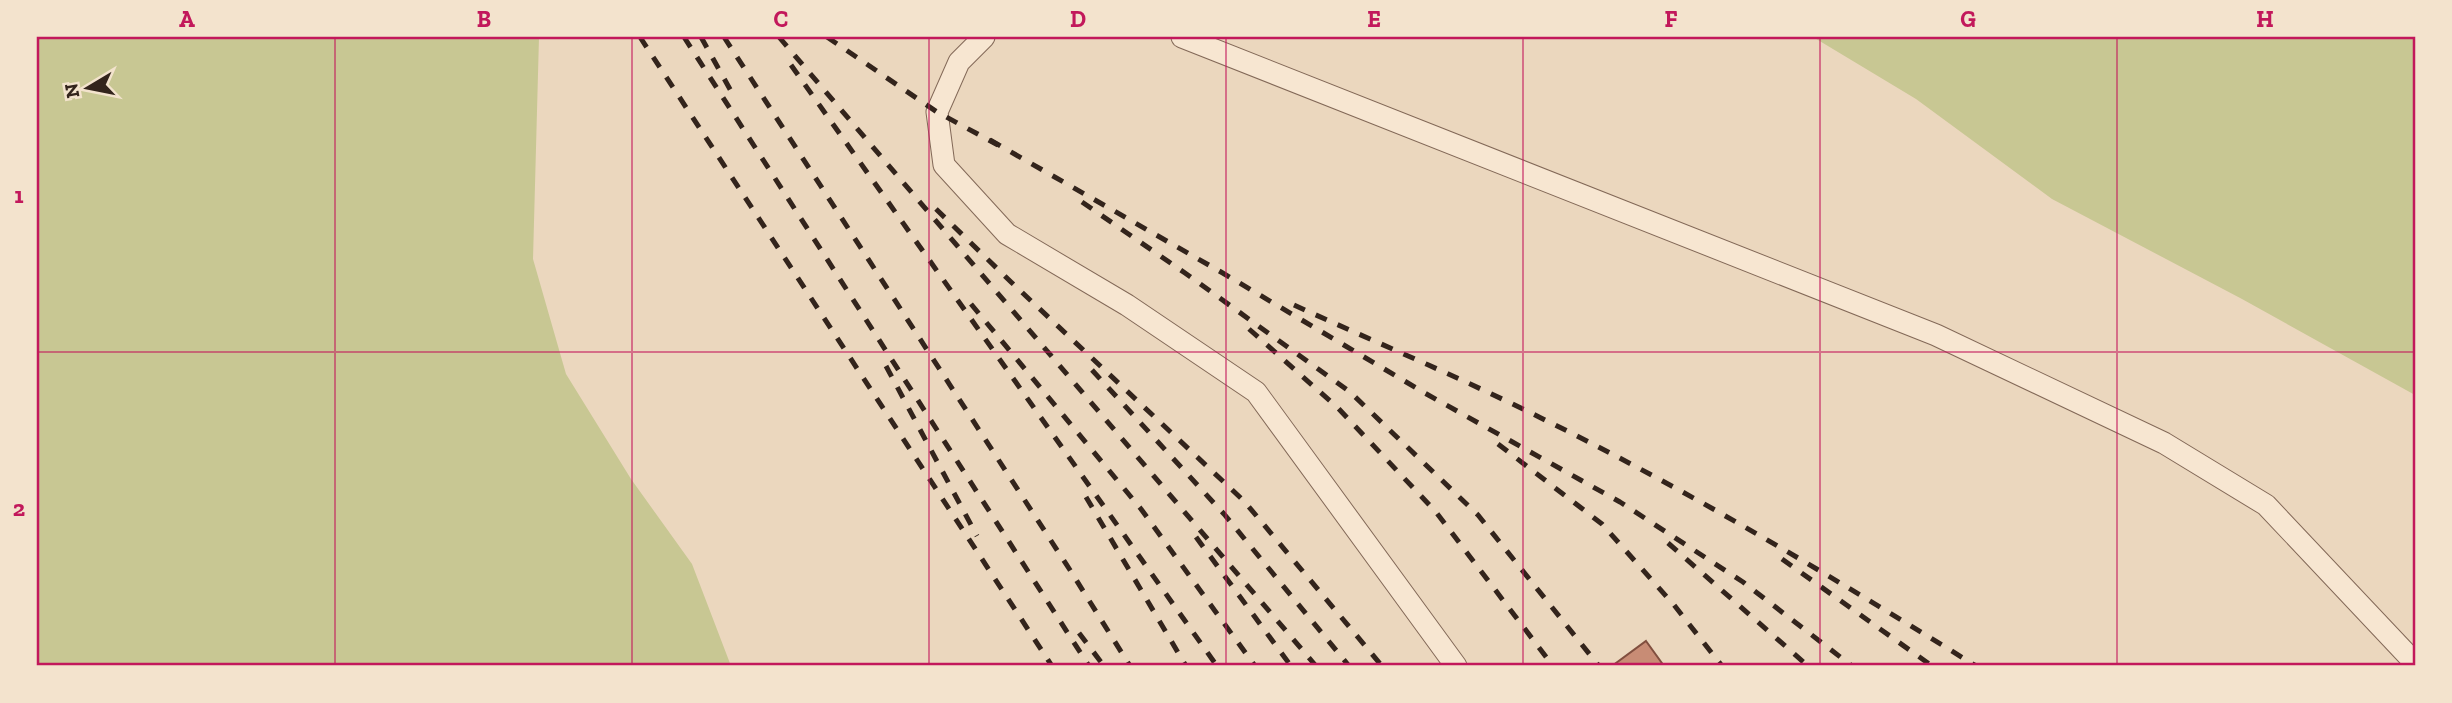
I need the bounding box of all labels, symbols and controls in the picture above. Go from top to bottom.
text: A [179,5,195,33]
text: B [477,5,491,33]
text: C [774,5,788,33]
text: D [1070,5,1086,33]
text: E [1367,5,1381,33]
text: F [1664,5,1678,33]
text: G [1960,5,1976,33]
text: H [2256,5,2274,33]
north arrow [52,52,122,122]
text: N [59,82,84,100]
text: 1 [14,181,24,209]
text: 2 [13,494,25,522]

